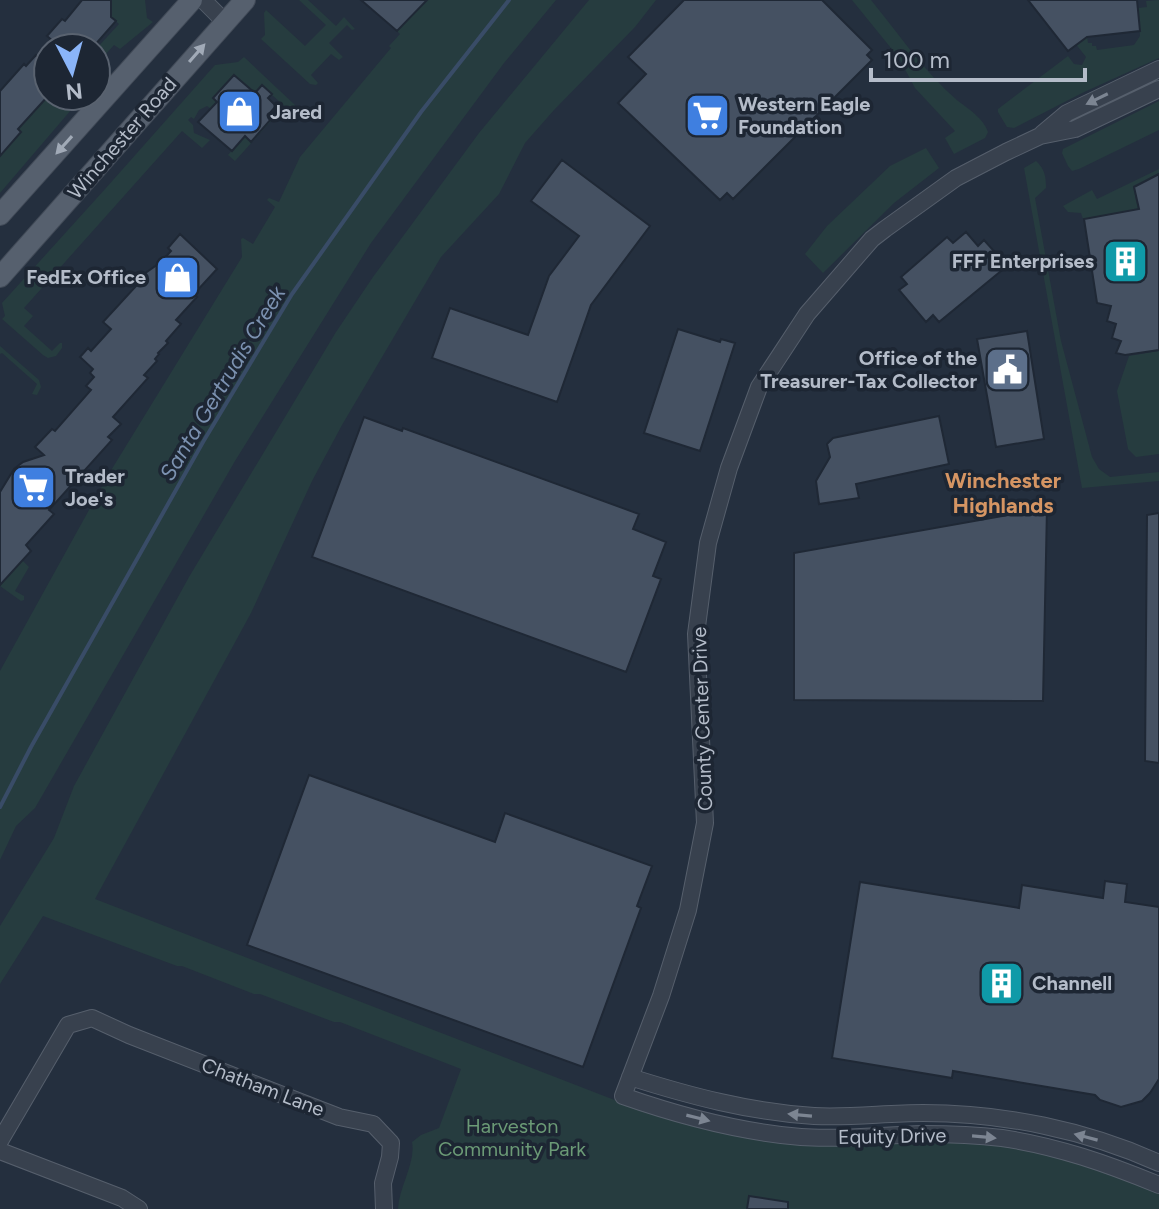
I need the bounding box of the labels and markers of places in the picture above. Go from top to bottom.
shop icon: Jared [215,88,263,136]
supermarket icon: Western Eagle Foundation [683,91,731,139]
place label: Western Eagle Foundation [738,92,870,139]
place label: Jared [270,100,322,124]
building icon: FFF Enterprises [1101,237,1149,285]
place label: FFF Enterprises [952,249,1094,273]
shop icon: FedEx Office [153,253,201,301]
place label: FedEx Office [26,265,146,289]
place label: Office of the Treasurer-Tax Collector [760,346,977,393]
public building icon: Office of the Treasurer-Tax Collector [984,346,1032,394]
supermarket icon: Trader Joe's [10,464,58,512]
place label: Trader Joe's [65,464,125,511]
building icon: Channell [977,959,1025,1007]
place label: Channell [1032,971,1112,995]

